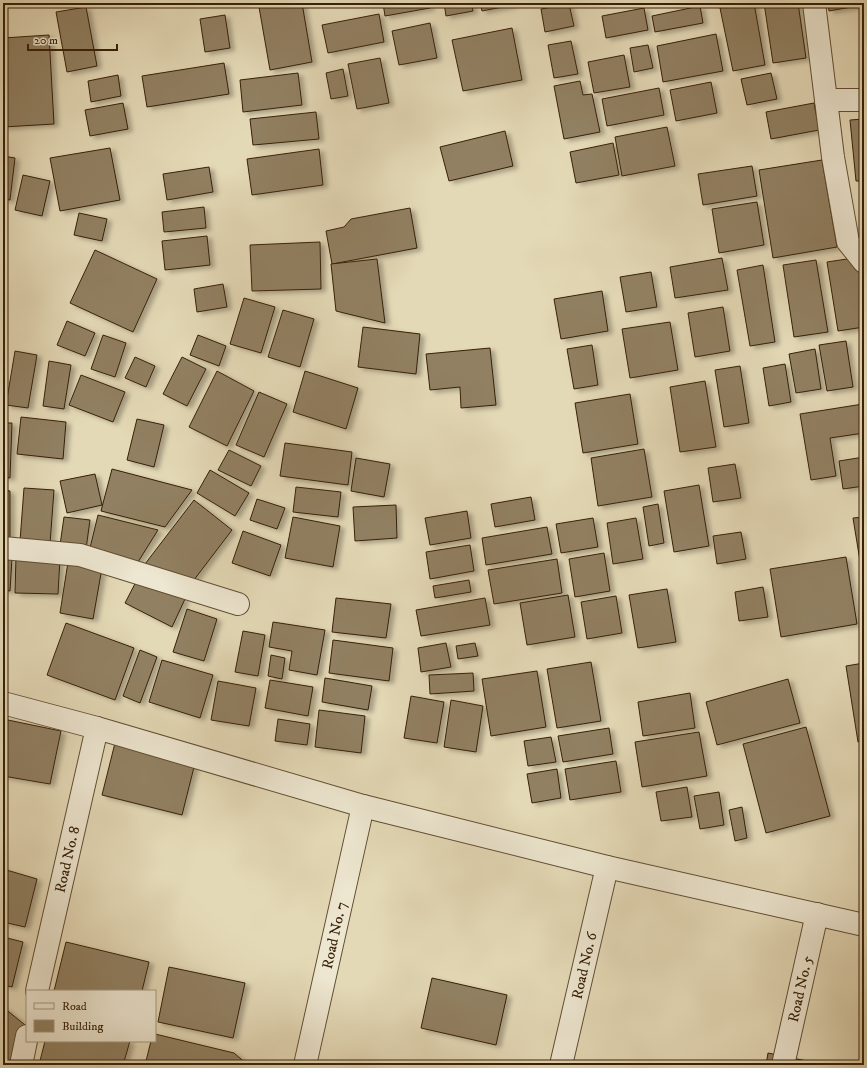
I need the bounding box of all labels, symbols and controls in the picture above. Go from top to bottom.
scale bar [28,26,117,52]
text: 20 m [34,33,58,48]
street label: Road No. 8 [50,824,84,895]
street label: Road No. 7 [317,900,351,971]
street label: Road No. 6 [567,929,601,1001]
street label: Road No. 5 [783,953,817,1024]
legend [26,990,156,1042]
text: Road [62,999,87,1014]
text: Building [62,1019,103,1034]

